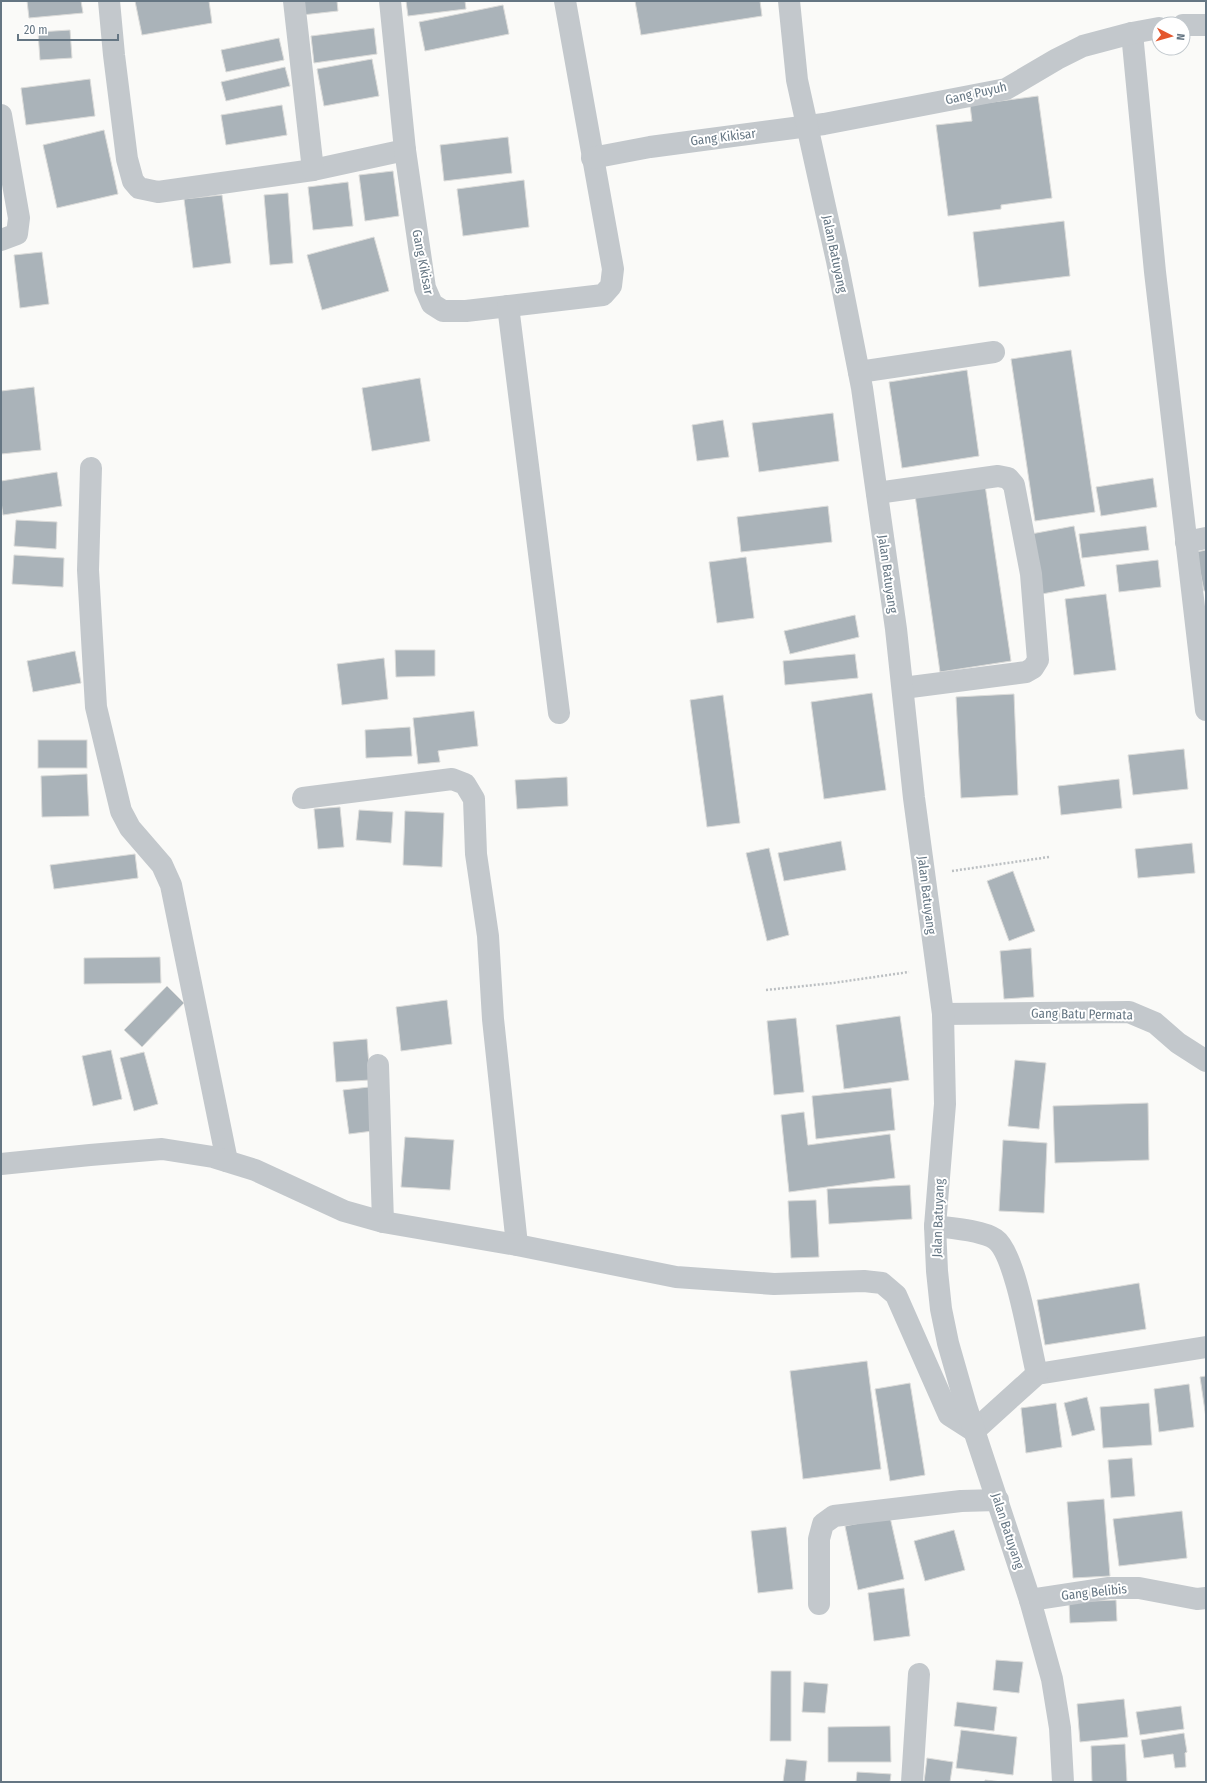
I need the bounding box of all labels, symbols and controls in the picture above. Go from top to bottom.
scale bar [18,16,118,42]
north arrow [1151,16,1191,56]
text: 20 m [24,23,48,37]
text: N [1174,33,1187,41]
street label: Gang Puyuh [944,79,1008,107]
street label: Gang Kikisar [689,125,757,148]
street label: Jalan Batuyang [819,214,851,295]
street label: Gang Kikisar [409,228,437,296]
street label: Jalan Batuyang [875,534,901,615]
street label: Jalan Batuyang [915,855,939,936]
street label: Gang Batu Permata [1031,1006,1133,1022]
street label: Jalan Batuyang [929,1177,947,1258]
street label: Jalan Batuyang [989,1491,1028,1572]
street label: Gang Belibis [1060,1581,1128,1603]

